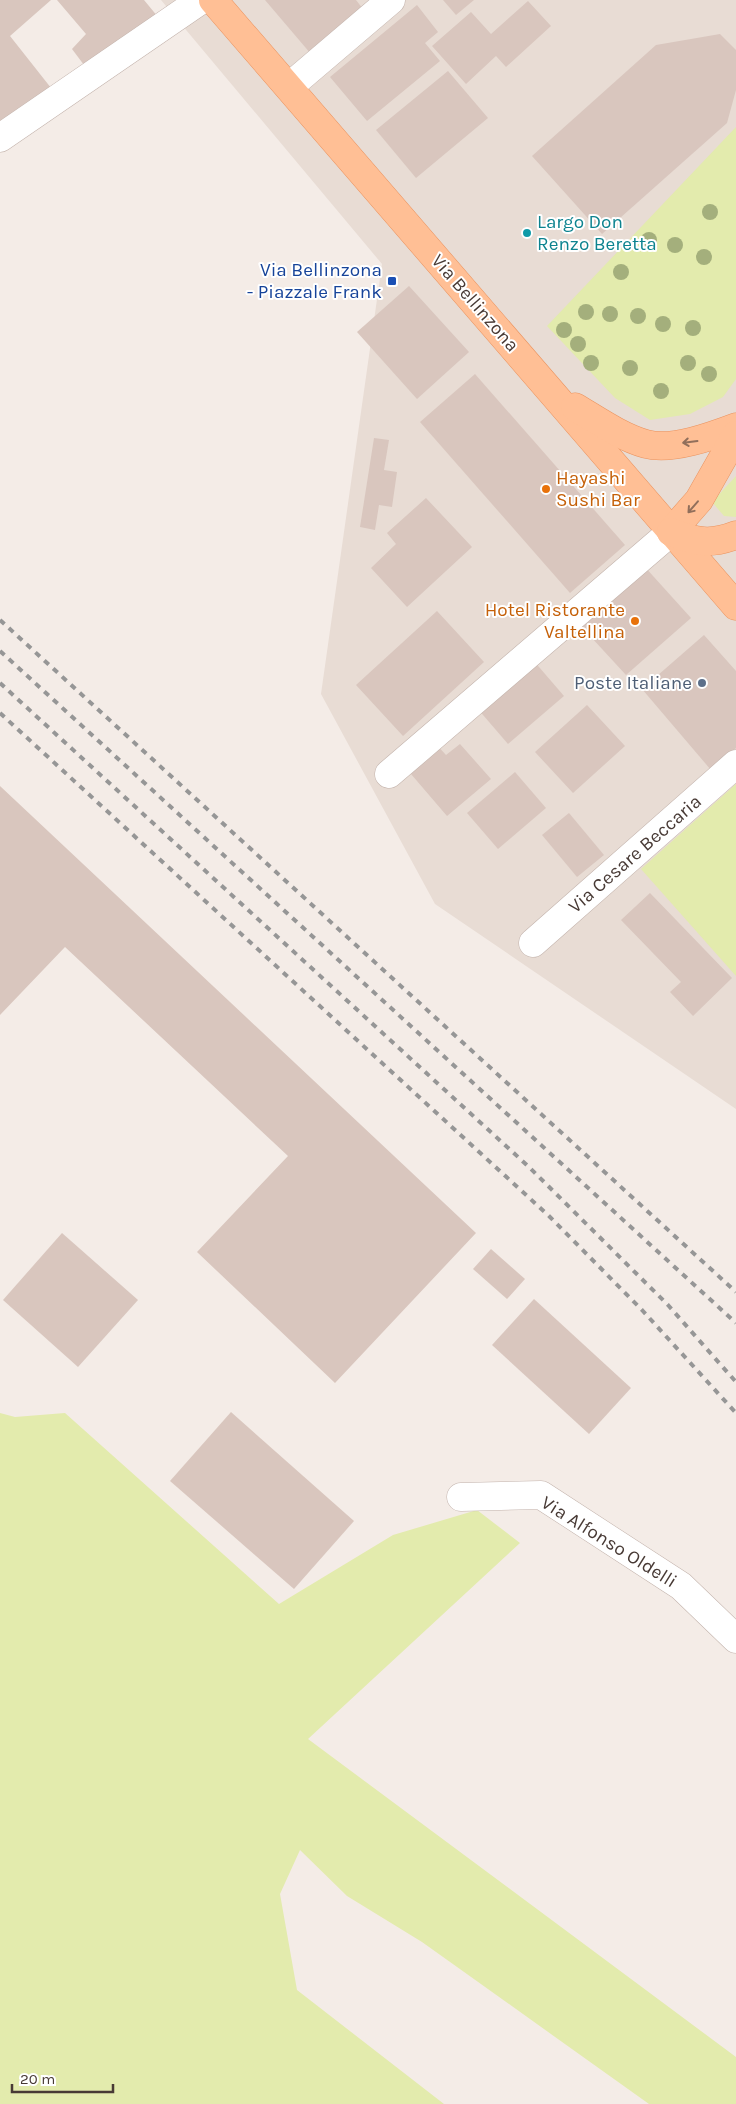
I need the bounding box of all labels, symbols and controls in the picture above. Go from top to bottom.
place label: Largo Don Renzo Beretta [537,211,657,255]
marker: Largo Don Renzo Beretta [521,227,533,239]
street label: Via Bellinzona [427,250,523,356]
place label: Via Bellinzona - Piazzale Frank [247,259,382,303]
marker: Via Bellinzona - Piazzale Frank [386,275,398,287]
one-way arrow [682,437,698,447]
place label: Hayashi Sushi Bar [556,467,640,511]
marker: Hayashi Sushi Bar [540,483,552,495]
one-way arrow [687,500,698,513]
place label: Hotel Ristorante Valtellina [485,599,625,643]
marker: Hotel Ristorante Valtellina [629,615,641,627]
place label: Poste Italiane [574,672,692,694]
marker: Poste Italiane [696,677,708,689]
street label: Via Cesare Beccaria [564,790,706,918]
street label: Via Alfonso Oldelli [537,1491,681,1593]
scale bar [12,2062,114,2094]
text: 20 m [20,2070,55,2088]

